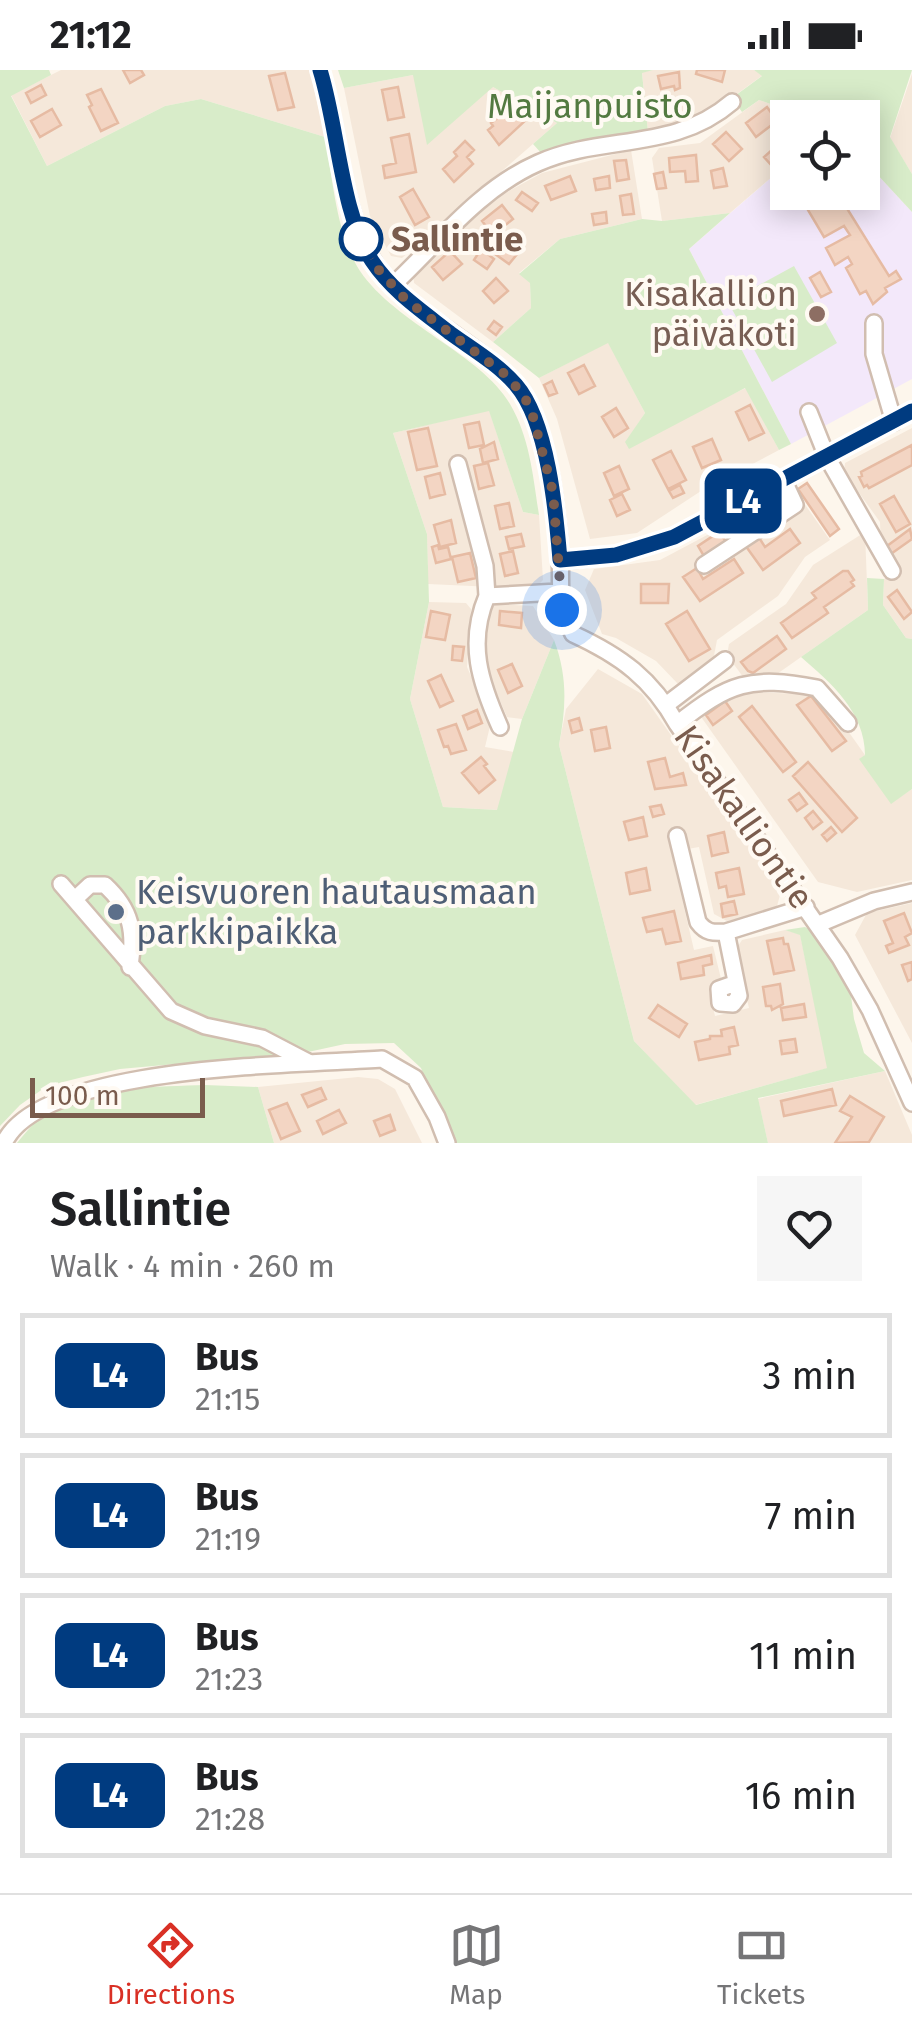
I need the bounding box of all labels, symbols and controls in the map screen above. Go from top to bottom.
text: 21:12 [50,12,132,58]
park label: Maijanpuisto [487,85,693,127]
map controls [770,100,880,210]
button: locate [770,100,880,210]
marker: Sallintie [340,218,382,260]
place label: Sallintie [391,218,523,260]
place label: Kisakallion päiväkoti [624,273,797,355]
marker: Kisakallion päiväkoti [806,303,828,325]
line badge: L4 [698,468,788,534]
text: L4 [725,480,761,522]
your location [537,585,587,635]
street label: Kisakalliontie [665,717,823,917]
place label: Keisvuoren hautausmaan parkkipaikka [136,871,537,953]
marker: Keisvuoren hautausmaan parkkipaikka [105,901,127,923]
scale bar [30,1073,205,1118]
text: 100 m [45,1079,120,1112]
button: heart [757,1176,862,1281]
text: Sallintie [50,1180,231,1238]
text: Walk · 4 min · 260 m [50,1247,335,1285]
text: Bus [195,1334,259,1380]
text: 3 min [762,1353,857,1399]
text: L4 [92,1354,128,1396]
text: 21:15 [195,1380,260,1418]
text: Bus [195,1474,259,1520]
text: 7 min [765,1493,857,1539]
text: L4 [92,1494,128,1536]
text: 21:19 [195,1520,261,1558]
text: Bus [195,1614,259,1660]
text: 11 min [749,1633,857,1679]
text: L4 [92,1634,128,1676]
text: 21:23 [195,1660,263,1698]
text: Bus [195,1754,259,1800]
text: 16 min [745,1773,857,1819]
text: L4 [92,1774,128,1816]
text: 21:28 [195,1800,265,1838]
tab: Directions [107,1918,235,2011]
tab: Map [449,1918,504,2011]
tab: Tickets [717,1918,805,2011]

